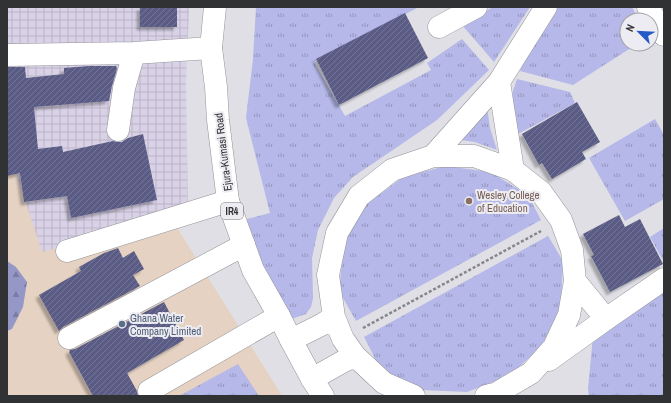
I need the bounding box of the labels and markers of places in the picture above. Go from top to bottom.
place label: Wesley College of Education [477,188,540,215]
marker: Wesley College of Education [464,196,474,206]
place label: Ghana Water Company Limited [130,311,201,338]
marker: Ghana Water Company Limited [117,319,127,329]

